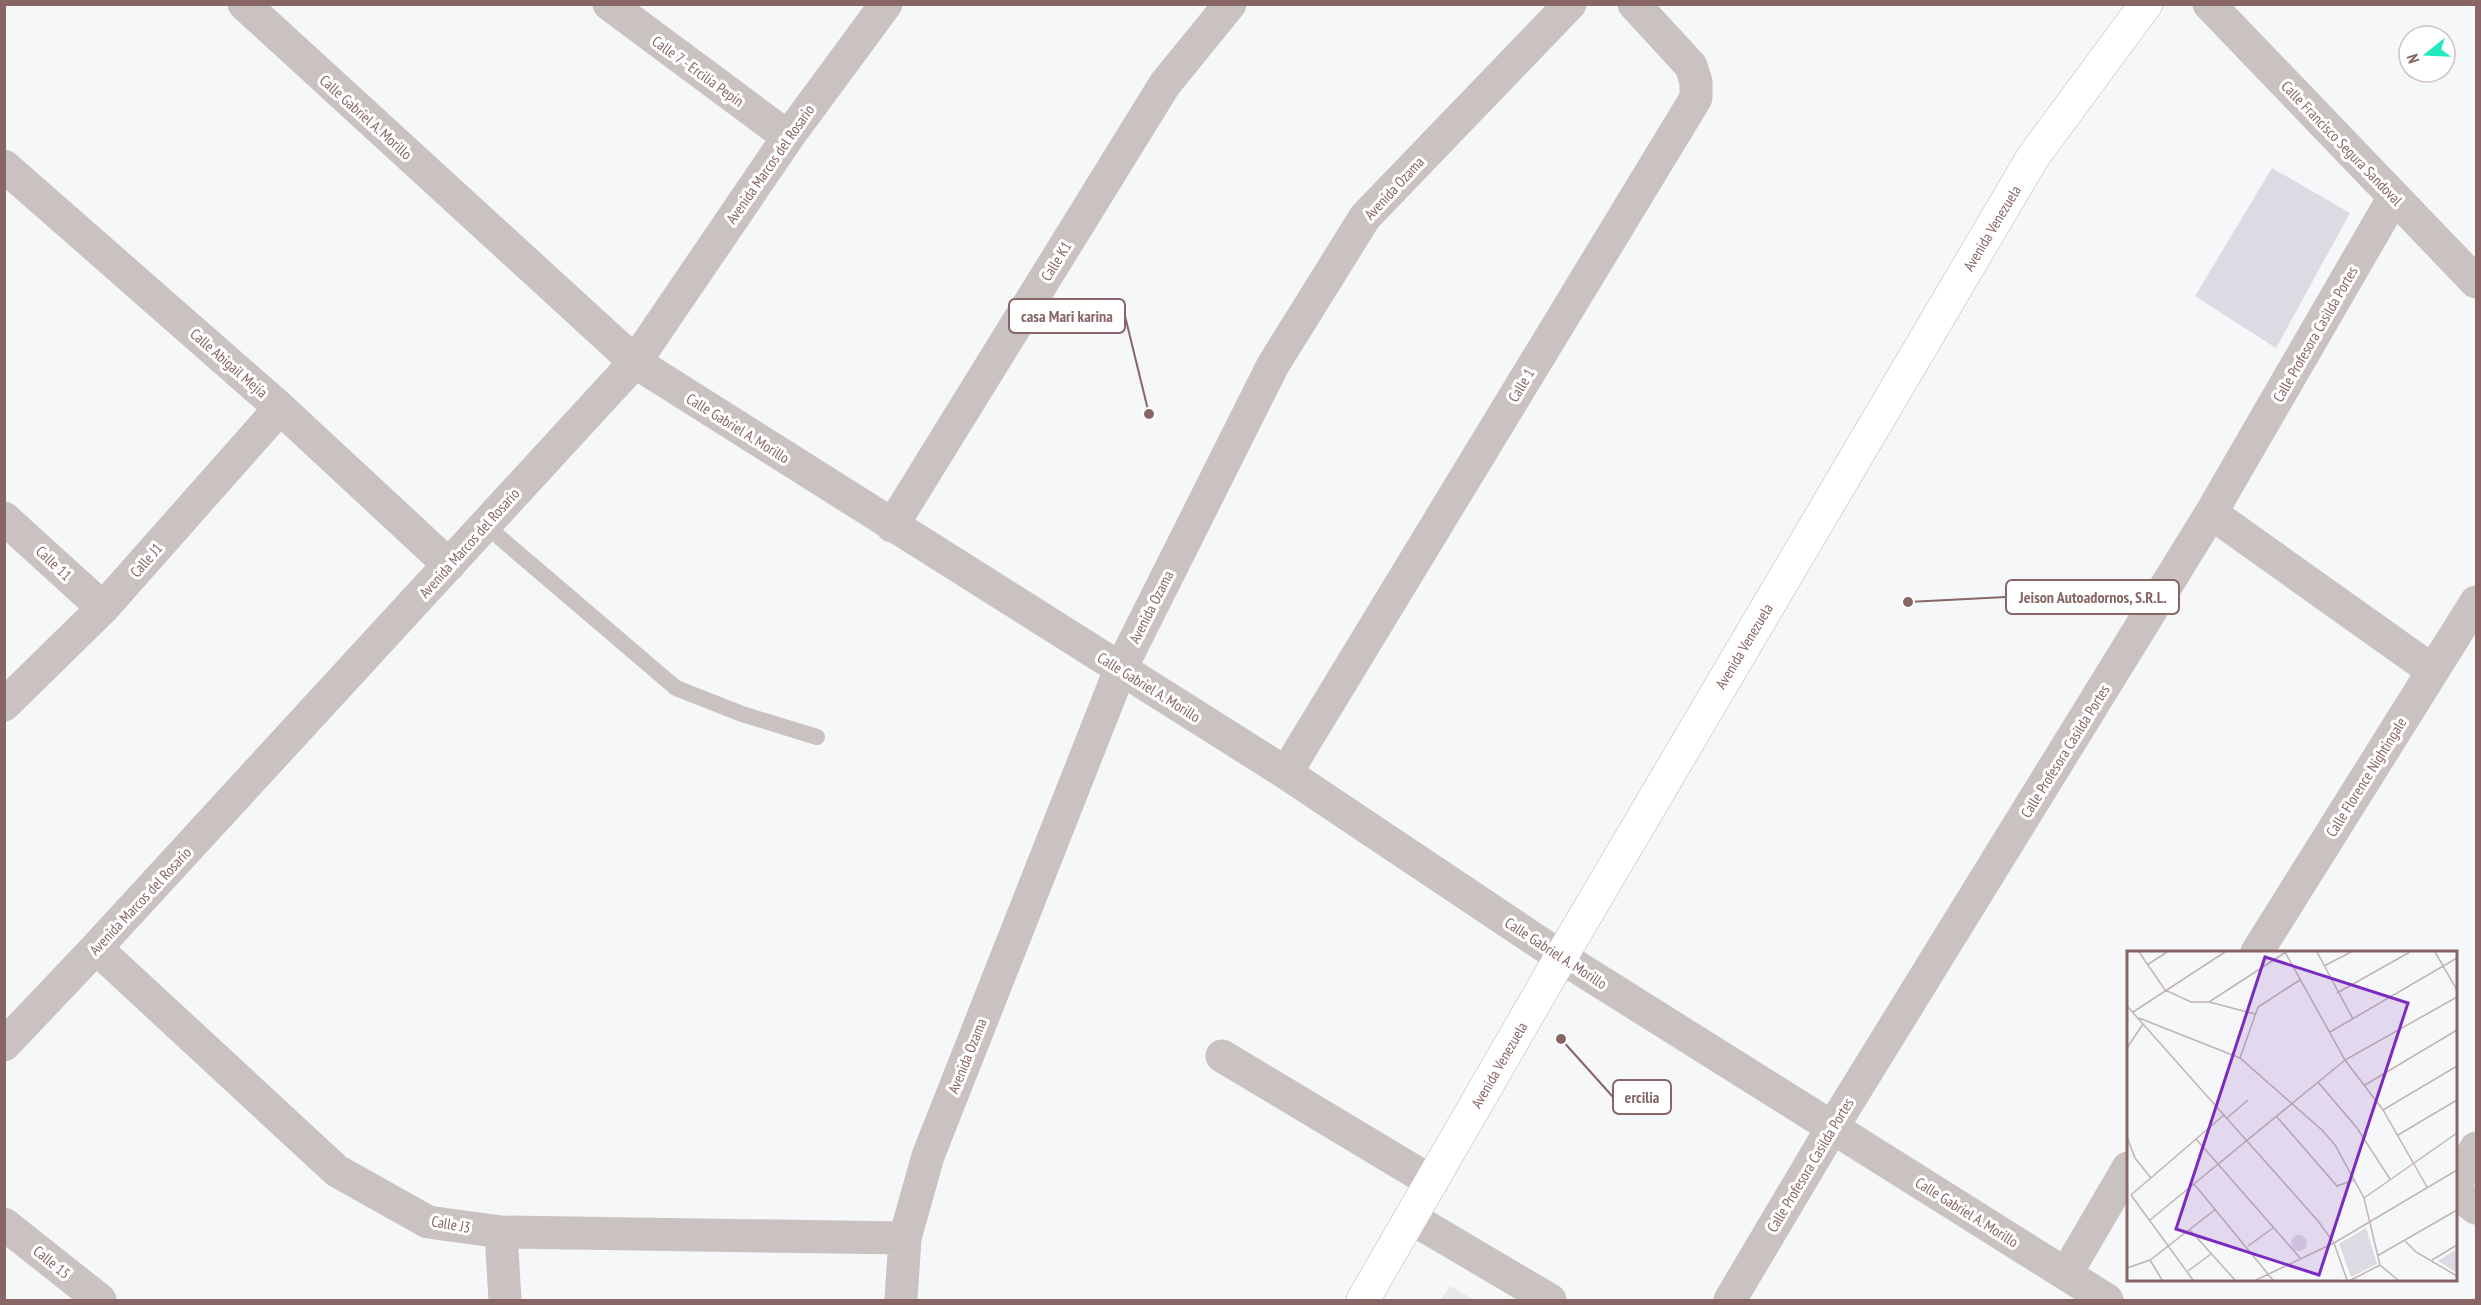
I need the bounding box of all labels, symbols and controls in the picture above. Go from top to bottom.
north arrow [2397,24,2457,84]
street label: Calle 7 - Ercilia Pepín [648,31,748,111]
text: N [2402,51,2424,66]
street label: Calle Gabriel A. Morillo [316,70,416,164]
street label: Calle Francisco Segura Sandoval [2277,77,2407,210]
street label: Avenida Marcos del Rosario [722,101,818,227]
street label: Avenida Ozama [1360,153,1428,223]
street label: Avenida Venezuela [1959,182,2025,274]
street label: Calle K1 [1037,238,1075,284]
street label: Calle Profesora Casilda Portes [2268,263,2362,405]
callout: casa Mari karina [1009,299,1125,333]
text: casa Mari karina [1021,306,1113,326]
street label: Calle Abigail Mejía [186,324,272,402]
street label: Calle 1 [1504,365,1538,405]
street label: Calle Gabriel A. Morillo [683,389,793,467]
street label: Avenida Marcos del Rosario [415,484,523,602]
street label: Calle J1 [126,539,166,581]
street label: Calle 11 [32,542,76,584]
street label: Avenida Ozama [1125,567,1177,647]
callout: Jeison Autoadornos, S.R.L. [2006,580,2179,614]
text: Jeison Autoadornos, S.R.L. [2018,587,2167,607]
street label: Avenida Venezuela [1711,600,1777,692]
street label: Calle Gabriel A. Morillo [1094,648,1204,726]
street label: Calle Profesora Casilda Portes [2016,681,2114,821]
street label: Calle Florence Nightingale [2322,714,2410,840]
street label: Avenida Marcos del Rosario [85,843,195,959]
street label: Calle Gabriel A. Morillo [1501,913,1611,993]
inset map [2127,951,2457,1281]
street label: Avenida Ozama [943,1016,991,1096]
street label: Avenida Venezuela [1467,1018,1531,1112]
callout: ercilia [1613,1080,1671,1114]
text: ercilia [1625,1087,1660,1107]
street label: Calle Profesora Casilda Portes [1762,1094,1858,1236]
street label: Calle Gabriel A. Morillo [1912,1173,2022,1251]
street label: Calle J3 [430,1211,472,1237]
street label: Calle 15 [29,1241,75,1283]

